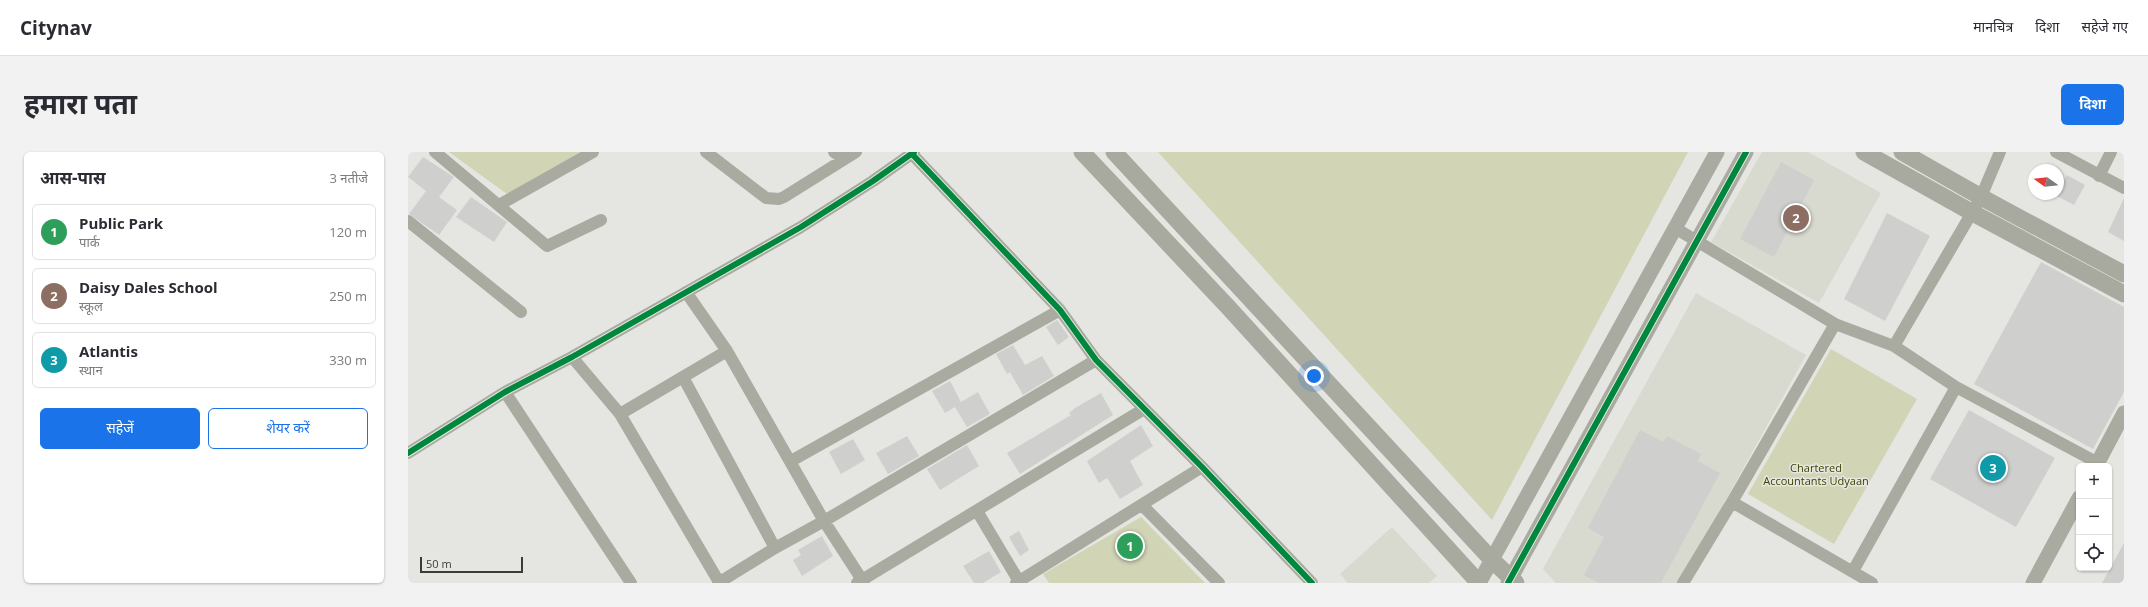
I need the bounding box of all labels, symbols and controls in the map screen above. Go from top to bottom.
text: Citynav [20,15,92,41]
text: मानचित्र [1973,17,2013,36]
text: दिशा [2035,17,2059,36]
text: सहेजे गए [2081,17,2128,36]
text: हमारा पता [24,84,137,122]
button: दिशा [2061,84,2124,125]
north arrow [2028,164,2064,200]
text: आस-पास [40,166,106,189]
text: 3 नतीजे [330,169,368,187]
pin: 2 [1783,203,1809,233]
text: Public Park [79,213,163,233]
text: 1 [50,223,58,241]
text: 120 m [329,223,367,241]
text: पार्क [79,233,100,251]
text: Daisy Dales School [79,277,218,297]
text: 2 [50,287,58,305]
text: 250 m [329,287,367,305]
text: स्कूल [79,297,103,315]
text: Atlantis [79,341,138,361]
text: 3 [50,351,58,369]
text: 330 m [329,351,367,369]
text: स्थान [79,361,103,379]
your location [1304,366,1324,386]
button: सहेजें [40,408,200,449]
button: शेयर करें [208,408,368,449]
pin: 3 [1980,453,2006,483]
park label: Chartered Accountants Udyaan [1763,460,1869,488]
map controls [2076,463,2112,571]
button: + [2076,463,2112,499]
button: − [2076,499,2112,535]
pin: 1 [1117,531,1143,561]
button: locate [2076,535,2112,571]
scale bar [420,555,523,574]
text: 50 m [426,556,452,571]

